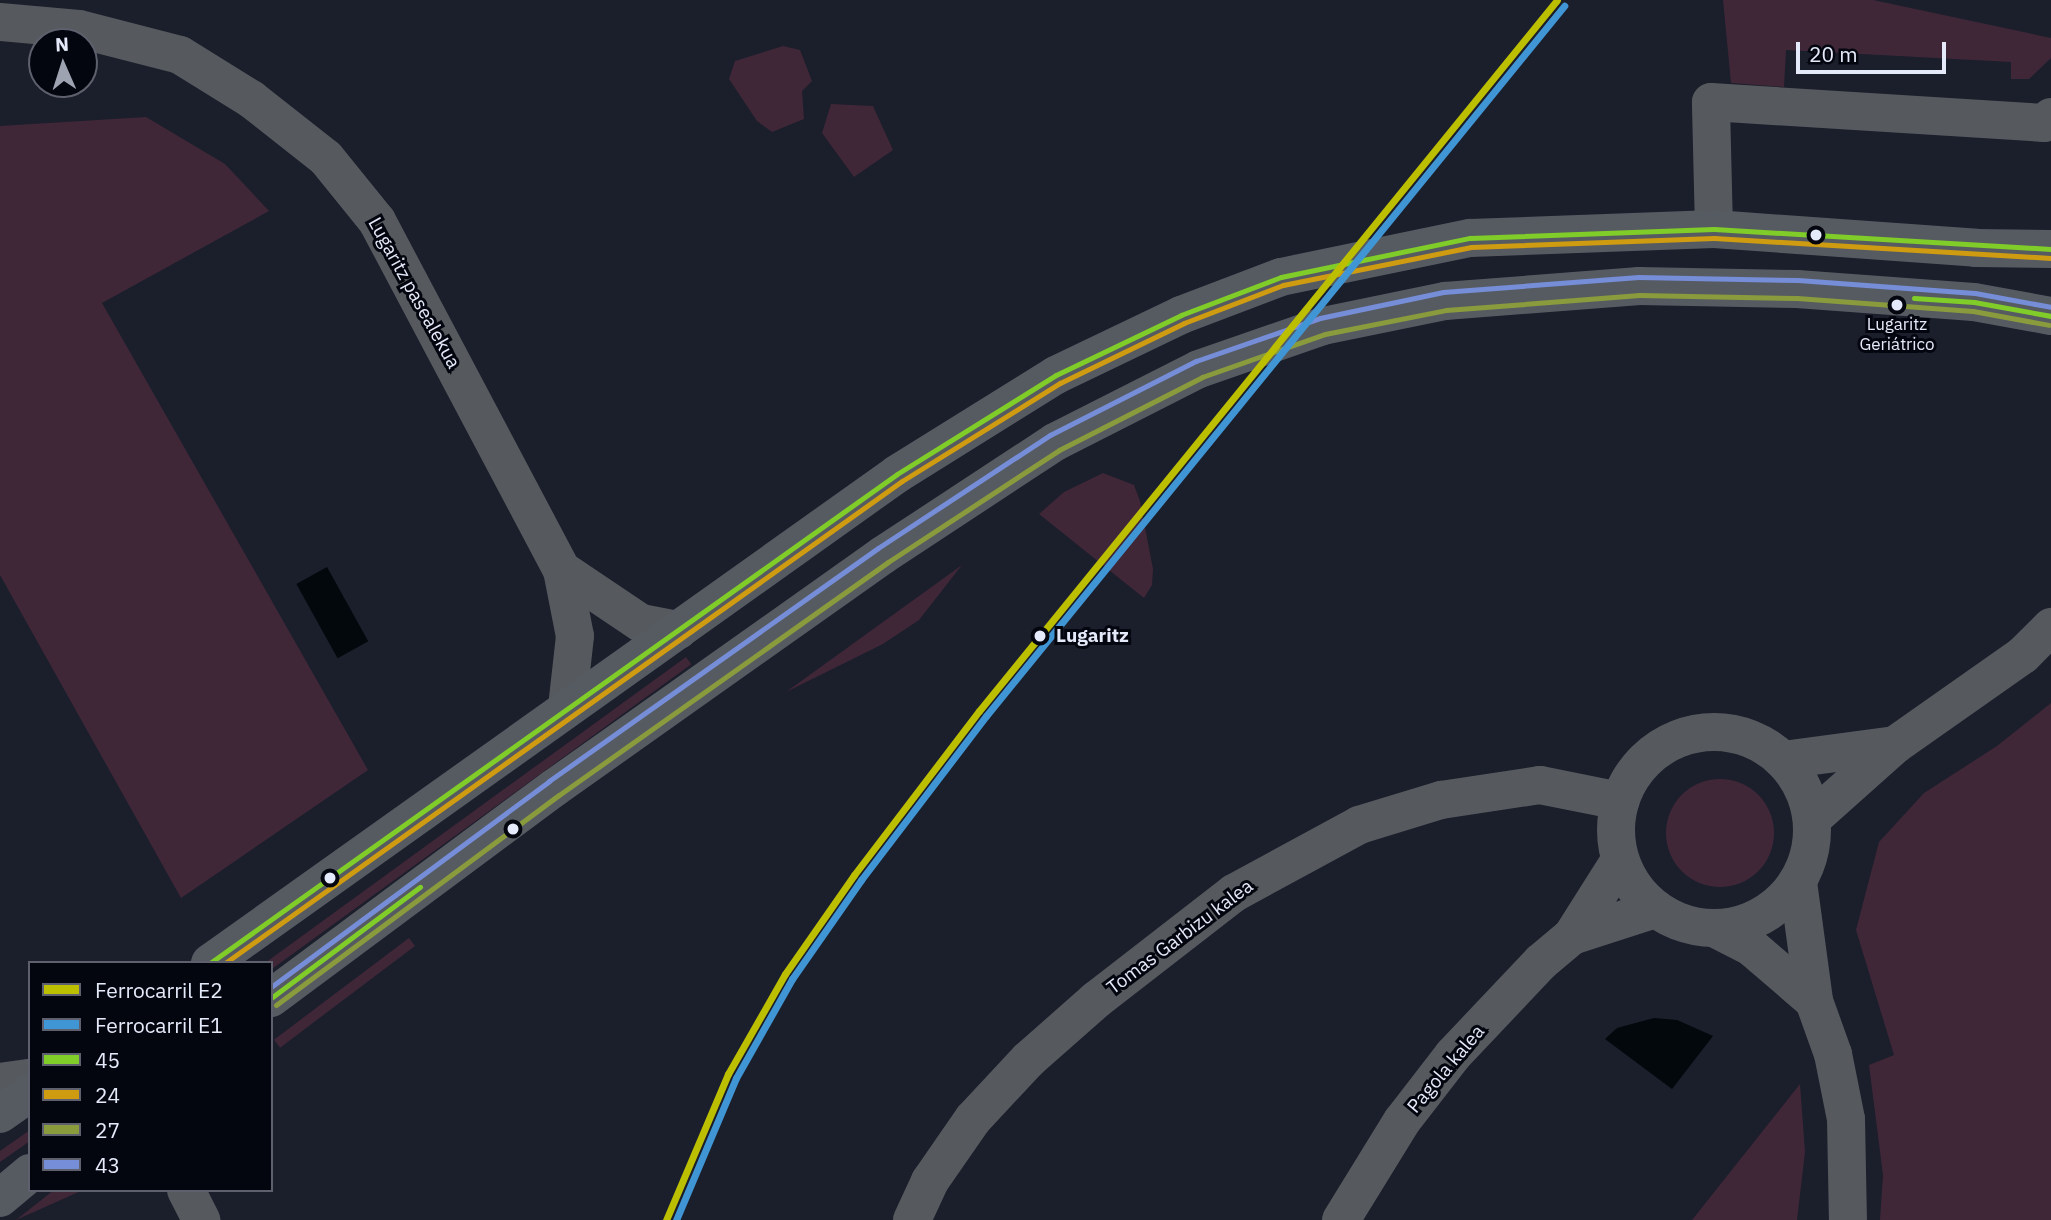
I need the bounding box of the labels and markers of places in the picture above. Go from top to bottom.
unlabelled marker [1809,228,1823,242]
marker: Lugaritz Geriátrico [1890,298,1904,312]
place label: Lugaritz Geriátrico [1859,315,1935,355]
place label: Lugaritz [1056,625,1129,647]
marker: Lugaritz [1030,626,1050,646]
unlabelled marker [506,822,520,836]
unlabelled marker [323,871,337,885]

